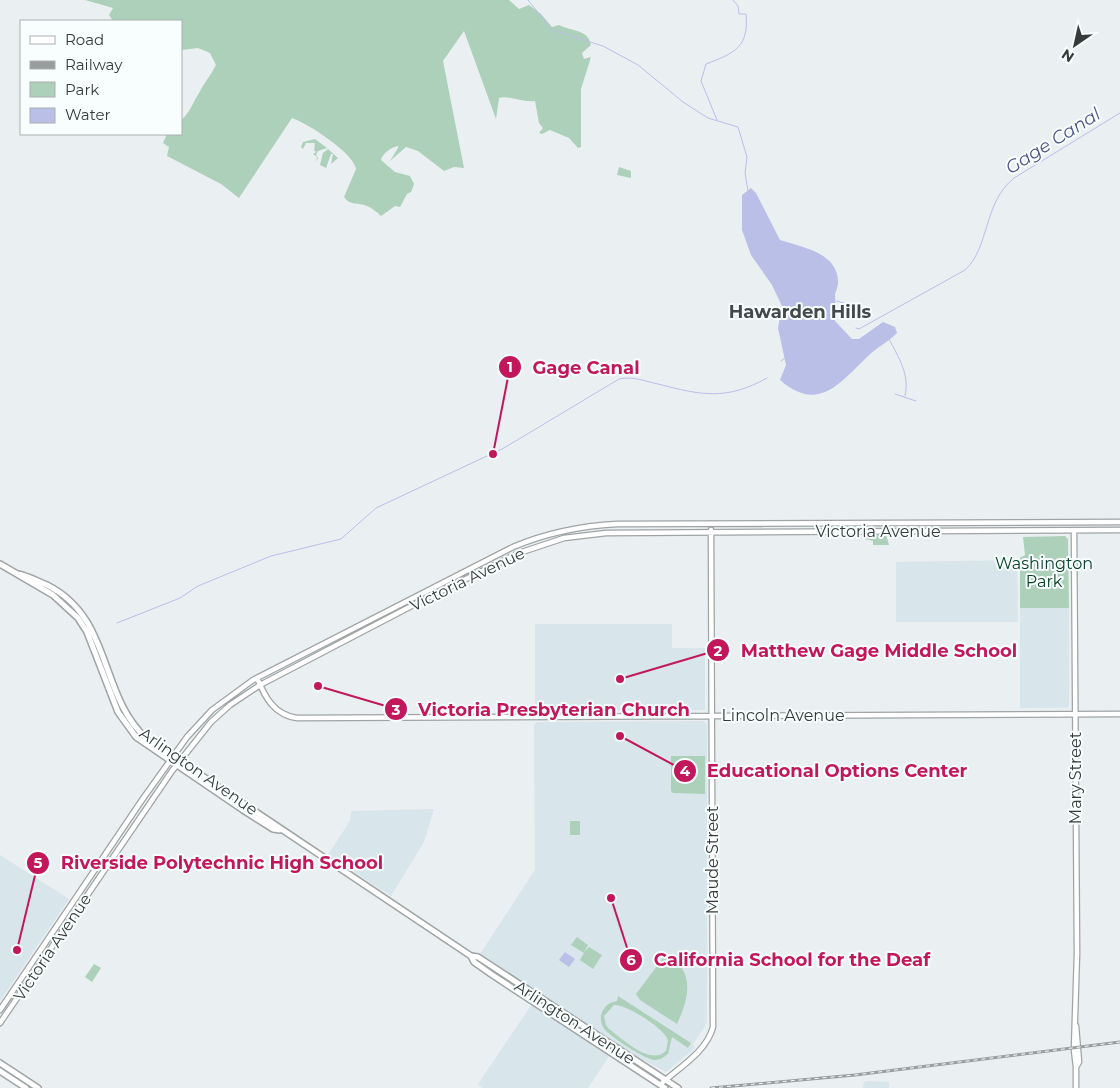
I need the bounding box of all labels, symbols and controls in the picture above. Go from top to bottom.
legend [20,20,182,135]
north arrow [1050,20,1100,70]
text: Road [65,30,104,49]
text: N [1058,45,1077,66]
text: Railway [65,55,123,74]
text: Park [65,80,99,99]
water label: Gage Canal [1001,103,1105,179]
text: Water [65,105,111,124]
district label: Hawarden Hills [729,301,872,323]
callout: Gage Canal [497,351,649,384]
text: 1 [507,357,513,376]
text: Gage Canal [532,357,640,379]
street label: Victoria Avenue [815,522,941,541]
street label: Victoria Avenue [407,543,528,615]
park label: Washington Park [995,554,1093,591]
callout: Matthew Gage Middle School [706,634,1027,667]
text: Matthew Gage Middle School [741,640,1017,662]
text: 2 [714,641,723,660]
callout: Victoria Presbyterian Church [383,693,700,726]
text: Victoria Presbyterian Church [417,699,690,721]
text: 3 [391,700,401,719]
street label: Lincoln Avenue [721,706,845,725]
street label: Arlington Avenue [136,724,261,819]
street label: Mary Street [1066,731,1085,824]
callout: Educational Options Center [672,755,978,788]
text: Educational Options Center [707,760,968,782]
text: 4 [680,761,691,780]
street label: Maude Street [703,805,722,914]
callout: Riverside Polytechnic High School [26,846,393,879]
text: Riverside Polytechnic High School [61,852,383,874]
text: 5 [34,853,43,872]
street label: Victoria Avenue [10,890,95,1004]
callout: California School for the Deaf [619,943,940,976]
text: California School for the Deaf [654,949,931,971]
text: 6 [626,950,636,969]
street label: Arlington Avenue [511,976,639,1068]

